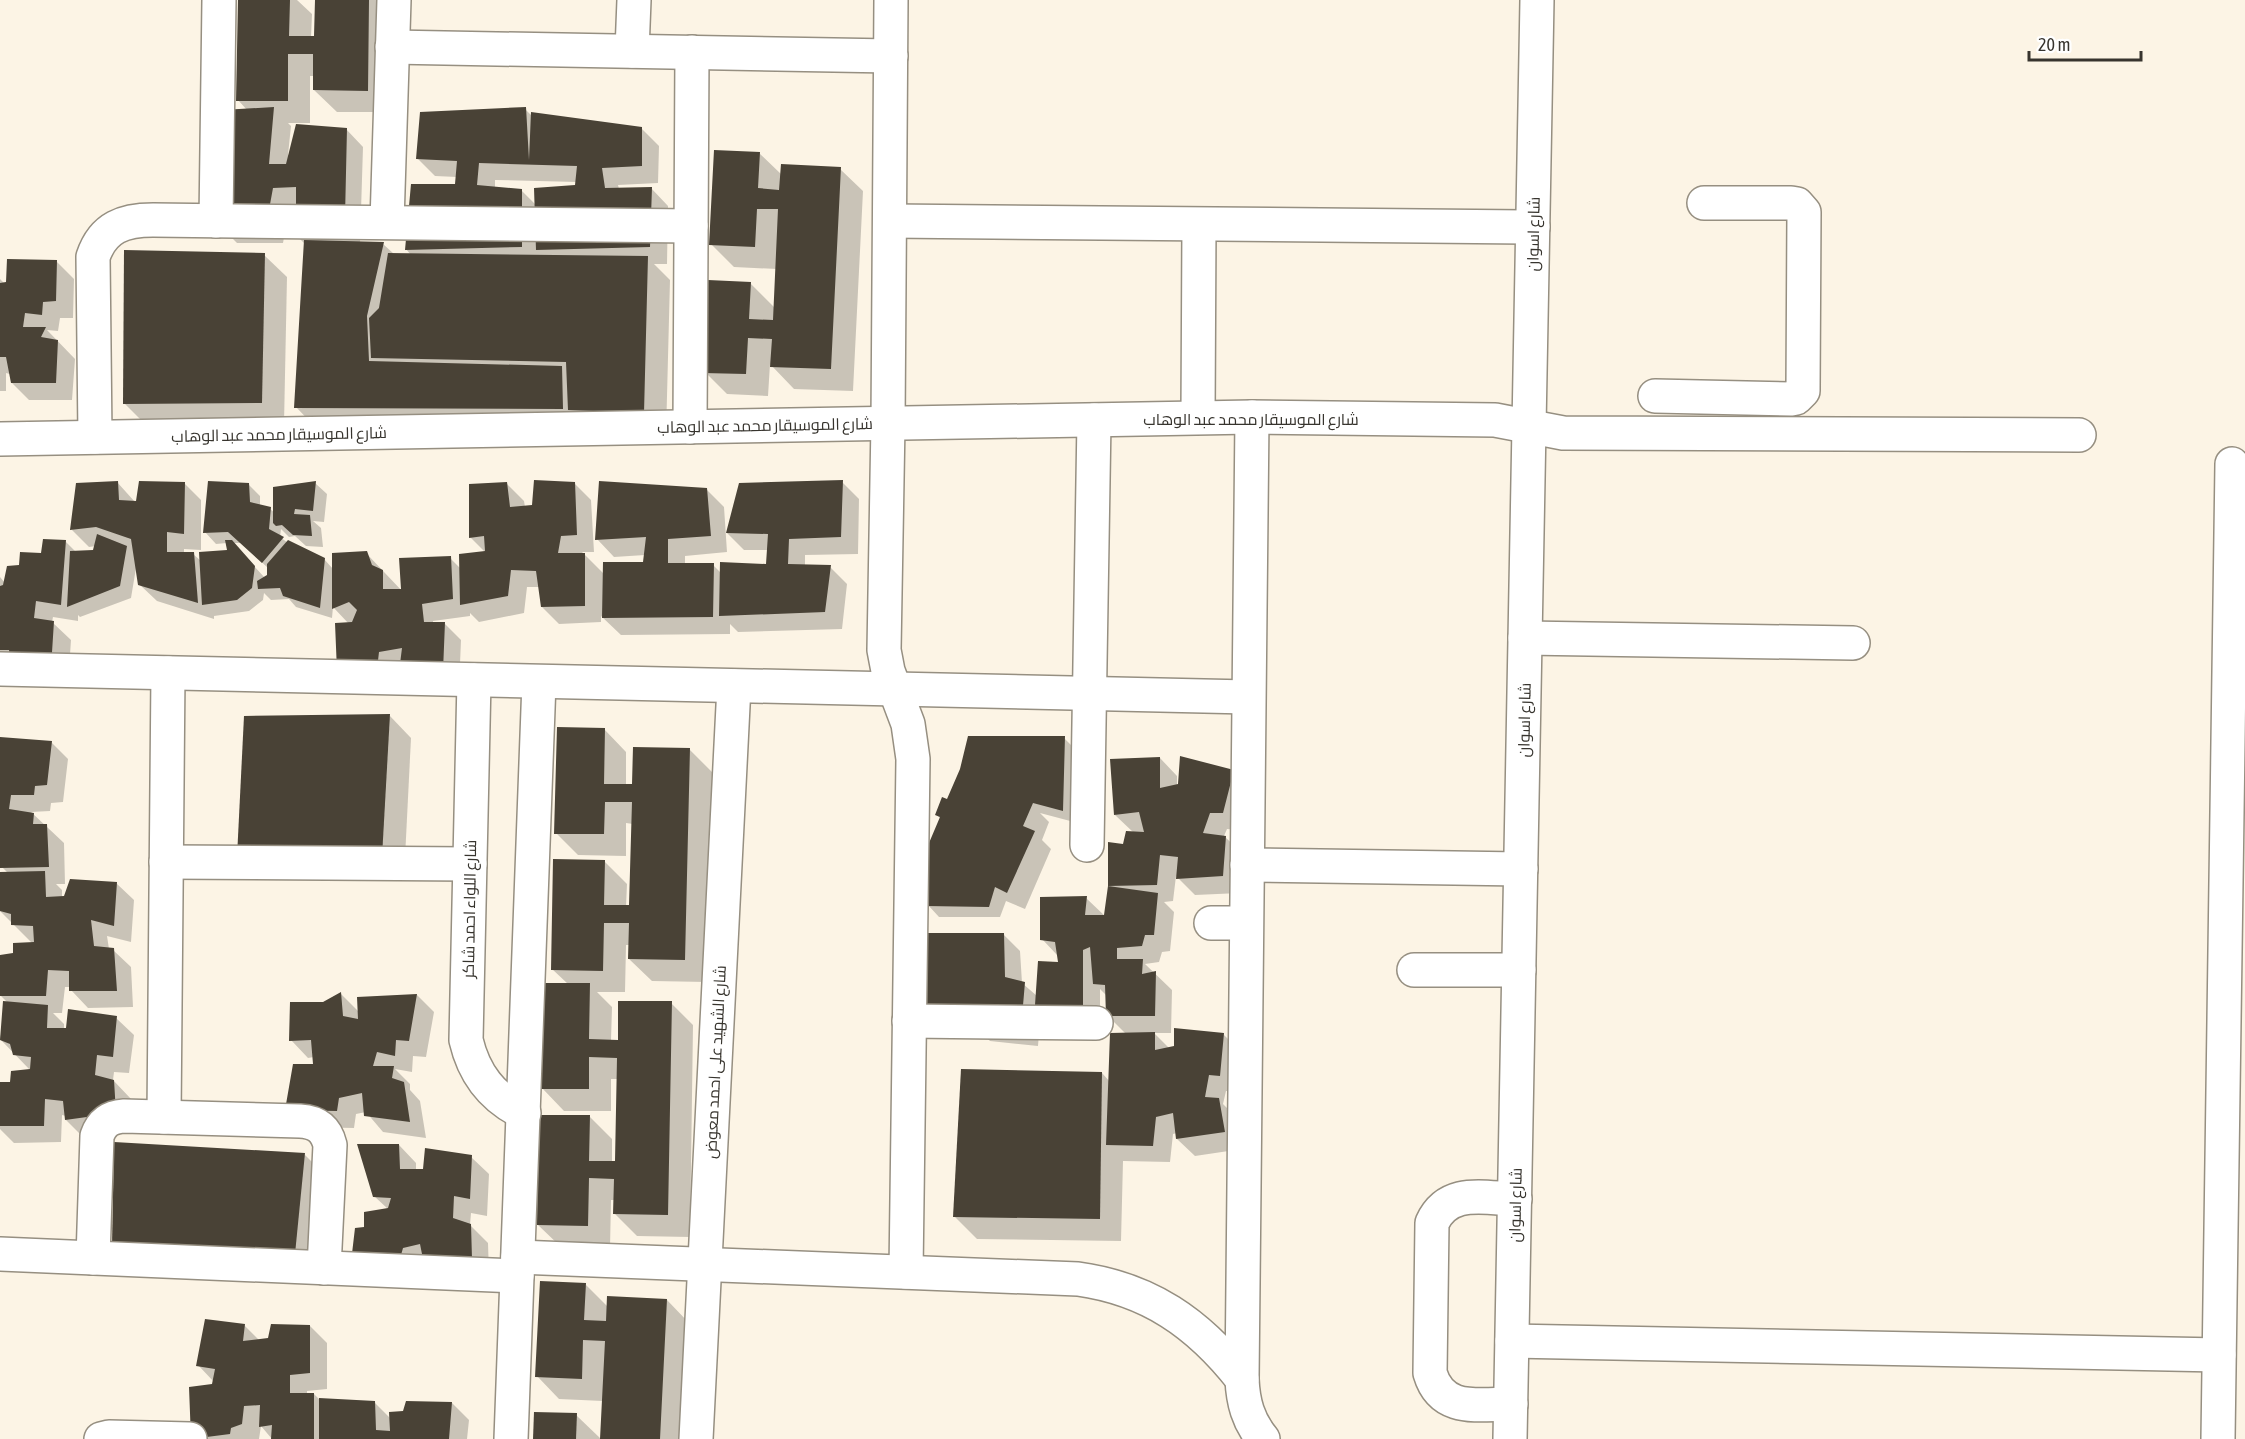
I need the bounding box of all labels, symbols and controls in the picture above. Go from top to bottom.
scale bar [2029,24,2142,62]
text: 20 m [2038,34,2070,55]
street label: شارع اسوان [1523,196,1546,272]
street label: شارع الموسيقار محمد عبد الوهاب [1143,410,1359,431]
street label: شارع الموسيقار محمد عبد الوهاب [657,414,873,439]
street label: شارع الموسيقار محمد عبد الوهاب [171,423,387,448]
street label: شارع اسوان [1514,682,1537,758]
street label: شارع اللواء احمد شاكر [459,839,482,980]
street label: شارع الشهيد على احمد معوض [701,965,732,1159]
street label: شارع اسوان [1505,1167,1528,1243]

